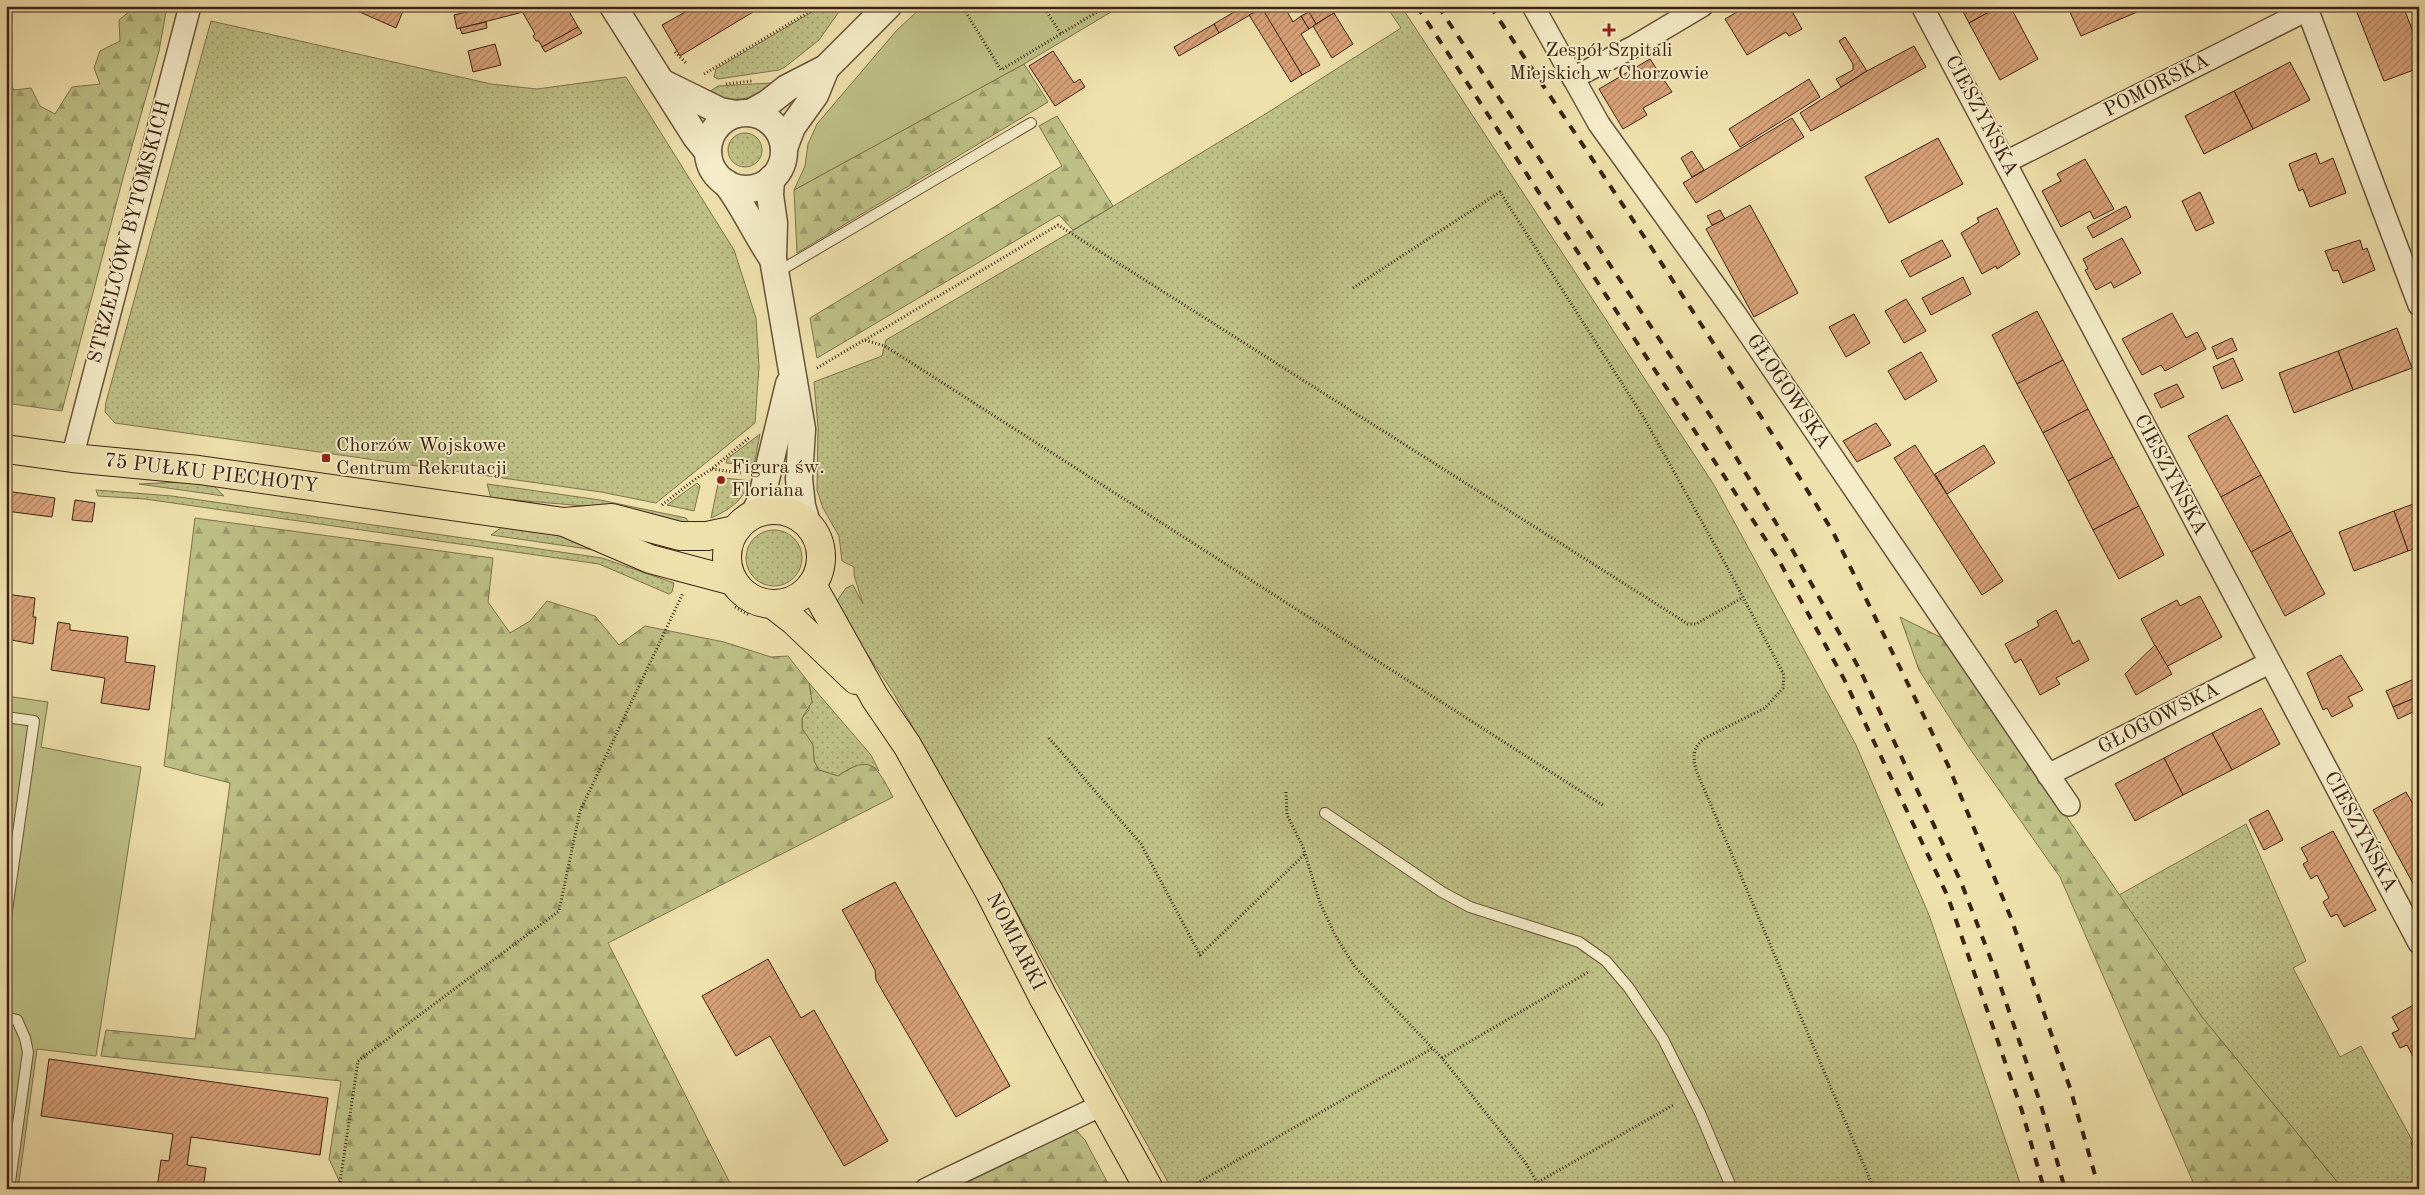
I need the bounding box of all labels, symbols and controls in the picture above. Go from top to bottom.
marker: Zespół Szpitali Miejskich w Chorzowie [1602,23,1616,37]
place label: Zespół Szpitali Miejskich w Chorzowie [1509,41,1709,84]
street label: CIESZYŃSKA [1941,51,2025,180]
street label: POMORSKA [2101,51,2213,121]
street label: STRZELCÓW BYTOMSKICH [81,97,175,366]
street label: GŁOGOWSKA [1742,331,1834,453]
street label: CIESZYŃSKA [2130,410,2214,539]
place label: Chorzów Wojskowe Centrum Rekrutacji [336,436,507,479]
street label: 75 PUŁKU PIECHOTY [103,451,319,497]
marker: Chorzów Wojskowe Centrum Rekrutacji [320,452,332,464]
place label: Figura św. Floriana [731,458,825,501]
marker: Figura św. Floriana [715,474,727,486]
street label: GŁOGOWSKA [2095,680,2223,758]
street label: CIESZYŃSKA [2320,767,2404,896]
street label: NOMIARKI [982,890,1048,994]

